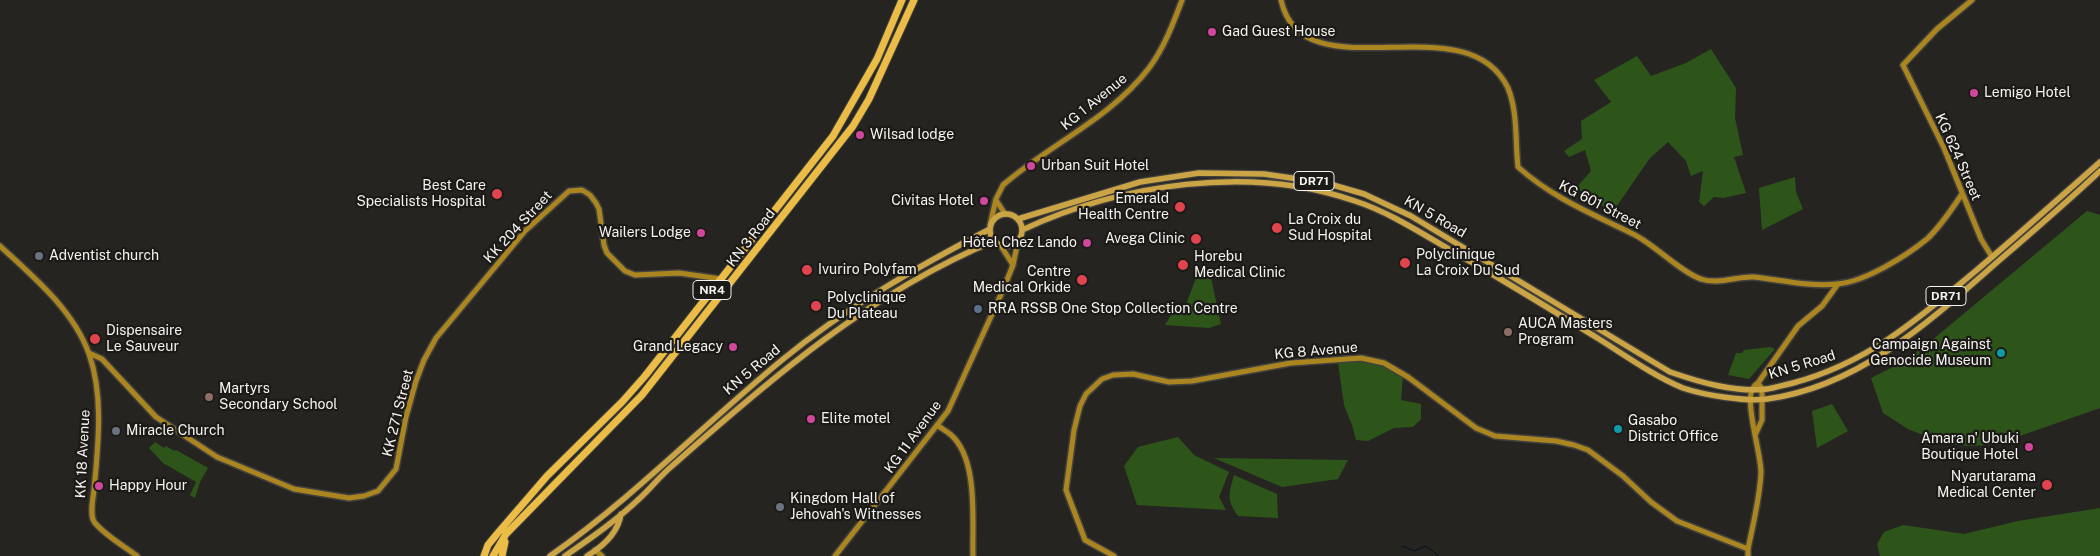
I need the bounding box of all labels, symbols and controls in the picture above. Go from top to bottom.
place label: Gad Guest House [1222,24,1335,40]
marker: Gad Guest House [1206,26,1218,38]
street label: KG 1 Avenue [1057,70,1131,134]
place label: Lemigo Hotel [1984,85,2071,101]
marker: Lemigo Hotel [1968,87,1980,99]
street label: KG 624 Street [1931,111,1985,203]
place label: Wilsad lodge [870,127,954,143]
marker: Wilsad lodge [854,129,866,141]
place label: Urban Suit Hotel [1041,158,1149,174]
marker: Urban Suit Hotel [1025,160,1037,172]
road number: DR71 [1294,172,1334,190]
street label: KG 601 Street [1556,177,1644,233]
place label: Best Care Specialists Hospital [356,178,486,210]
street label: KK 204 Street [480,187,556,267]
marker: Best Care Specialists Hospital [490,187,504,201]
place label: Emerald Health Centre [1078,191,1169,223]
street label: KN 5 Road [1401,192,1469,242]
place label: Civitas Hotel [891,193,974,209]
marker: Civitas Hotel [978,195,990,207]
marker: Emerald Health Centre [1173,200,1187,214]
street label: KN 3 Road [723,206,779,270]
place label: La Croix du Sud Hospital [1288,212,1372,244]
marker: La Croix du Sud Hospital [1270,221,1284,235]
place label: Wailers Lodge [599,225,691,241]
marker: Wailers Lodge [695,227,707,239]
place label: Avega Clinic [1105,231,1185,247]
marker: Avega Clinic [1189,232,1203,246]
place label: Hôtel Chez Lando [962,235,1077,251]
marker: Hôtel Chez Lando [1081,237,1093,249]
place label: Polyclinique La Croix Du Sud [1416,247,1520,280]
place label: Adventist church [49,248,159,264]
place label: Horebu Medical Clinic [1194,249,1286,282]
marker: Adventist church [33,250,45,262]
marker: Polyclinique La Croix Du Sud [1398,256,1412,270]
marker: Horebu Medical Clinic [1176,258,1190,272]
place label: Ivuriro Polyfam [818,262,917,278]
marker: Ivuriro Polyfam [800,263,814,277]
place label: Centre Medical Orkide [973,264,1071,296]
marker: Centre Medical Orkide [1075,273,1089,287]
road number: NR4 [693,280,731,300]
road number: DR71 [1926,286,1966,306]
place label: Polyclinique Du Plateau [827,290,906,322]
marker: Polyclinique Du Plateau [809,299,823,313]
place label: RRA RSSB One Stop Collection Centre [988,301,1238,317]
marker: RRA RSSB One Stop Collection Centre [972,303,984,315]
place label: AUCA Masters Program [1518,316,1613,348]
place label: Dispensaire Le Sauveur [106,323,182,356]
marker: AUCA Masters Program [1502,326,1514,338]
marker: Dispensaire Le Sauveur [88,332,102,346]
place label: Campaign Against Genocide Museum [1870,337,1991,370]
place label: Grand Legacy [633,339,723,355]
street label: KG 8 Avenue [1274,339,1358,363]
street label: KN 5 Road [720,341,784,399]
marker: Grand Legacy [727,341,739,353]
street label: KN 5 Road [1767,347,1837,383]
marker: Campaign Against Genocide Museum [1995,347,2007,359]
street label: KK 271 Street [379,368,417,458]
place label: Martyrs Secondary School [219,381,338,414]
marker: Martyrs Secondary School [203,391,215,403]
street label: KG 11 Avenue [881,397,945,477]
street label: KK 18 Avenue [72,409,94,499]
place label: Elite motel [821,411,891,427]
marker: Elite motel [805,413,817,425]
place label: Gasabo District Office [1628,413,1719,446]
place label: Miracle Church [126,423,225,439]
marker: Gasabo District Office [1612,423,1624,435]
marker: Miracle Church [110,425,122,437]
place label: Amara n' Ubuki Boutique Hotel [1921,431,2019,464]
marker: Amara n' Ubuki Boutique Hotel [2023,441,2035,453]
place label: Nyarutarama Medical Center [1937,469,2036,502]
place label: Happy Hour [109,478,187,494]
marker: Nyarutarama Medical Center [2040,478,2054,492]
marker: Happy Hour [93,480,105,492]
place label: Kingdom Hall of Jehovah's Witnesses [790,491,921,524]
marker: Kingdom Hall of Jehovah's Witnesses [774,501,786,513]

